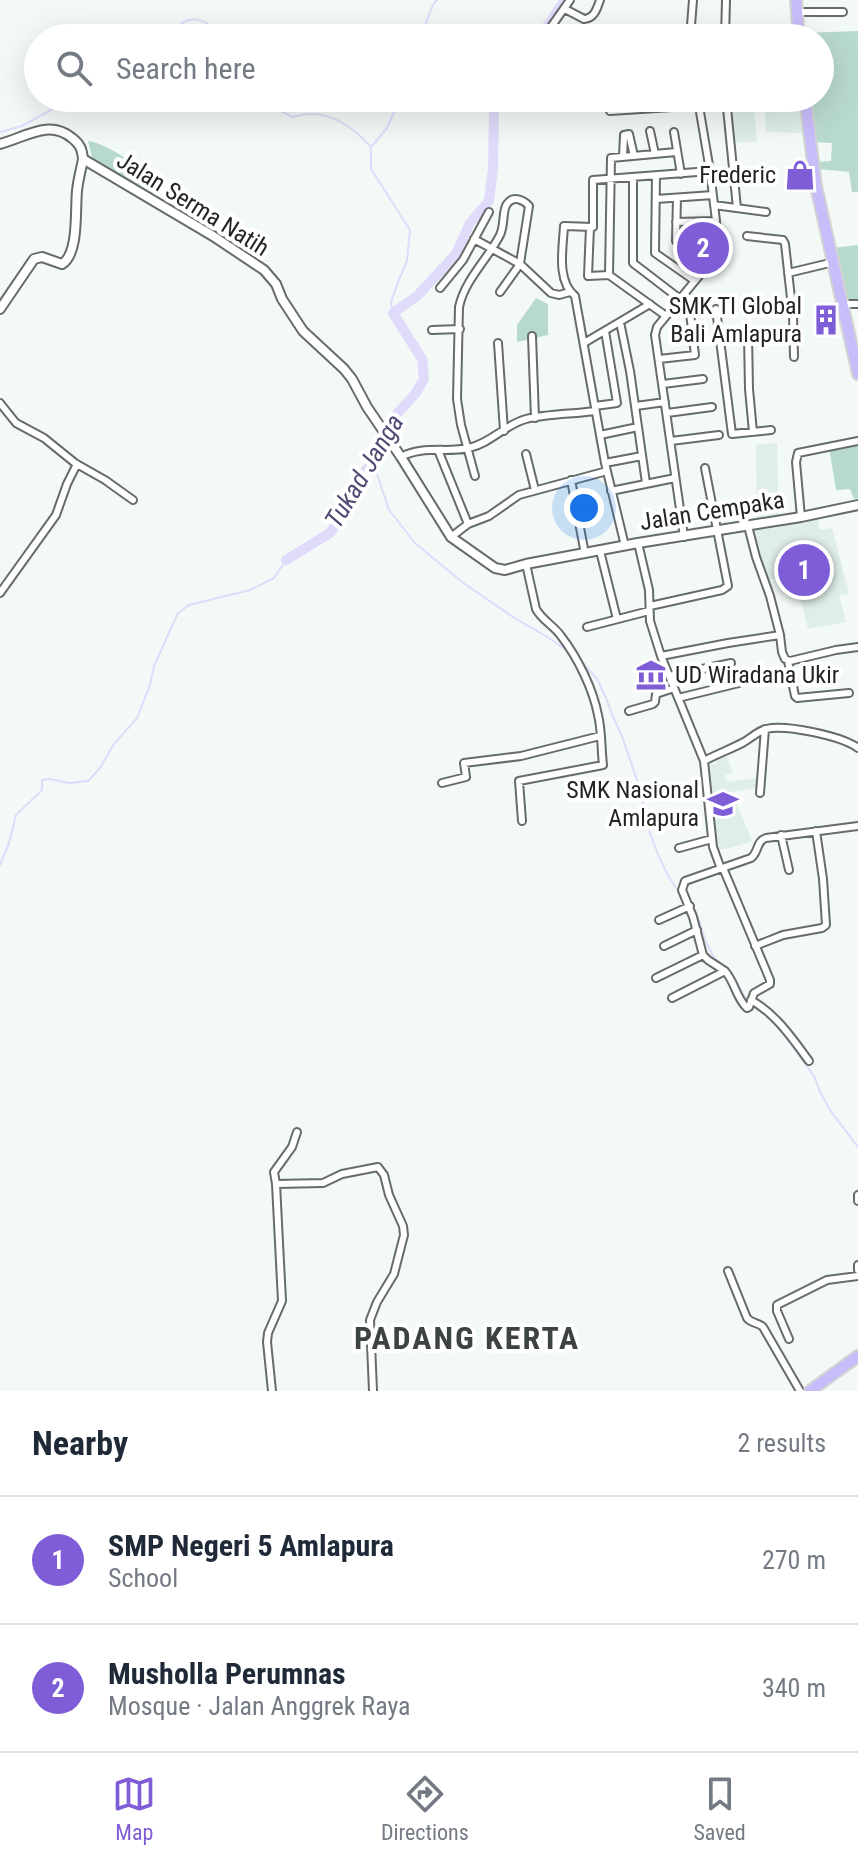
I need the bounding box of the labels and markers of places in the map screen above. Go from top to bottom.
shop icon: Frederic [783,158,817,192]
place label: Frederic [699,161,776,189]
pin: 2 [677,218,729,278]
place label: SMK TI Global Bali Amlapura [669,292,802,348]
building icon: SMK TI Global Bali Amlapura [809,303,843,337]
pin: 1 [778,540,830,600]
museum icon: UD Wiradana Ukir [634,658,668,692]
place label: UD Wiradana Ukir [675,661,839,689]
place label: SMK Nasional Amlapura [566,776,699,832]
school or university icon: SMK Nasional Amlapura [706,787,740,821]

